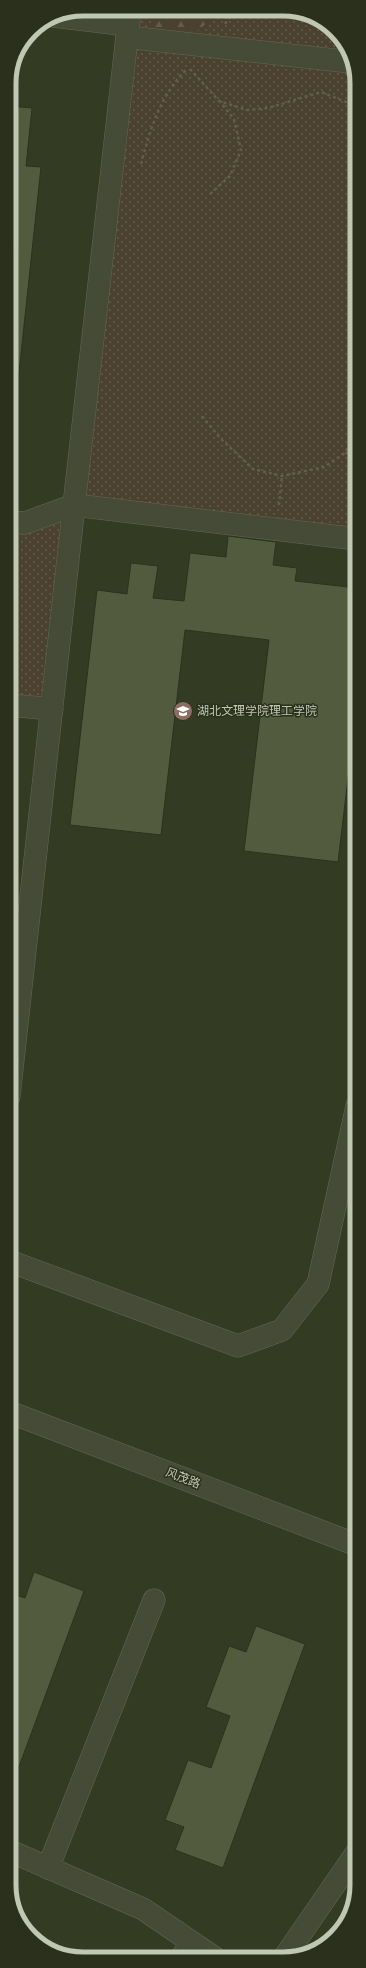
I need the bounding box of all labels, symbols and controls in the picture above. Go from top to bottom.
school or university icon: 湖北文理学院理工学院 [172,700,194,722]
place label: 湖北文理学院理工学院 [197,703,317,719]
street label: 风茂路 [163,1464,203,1492]

